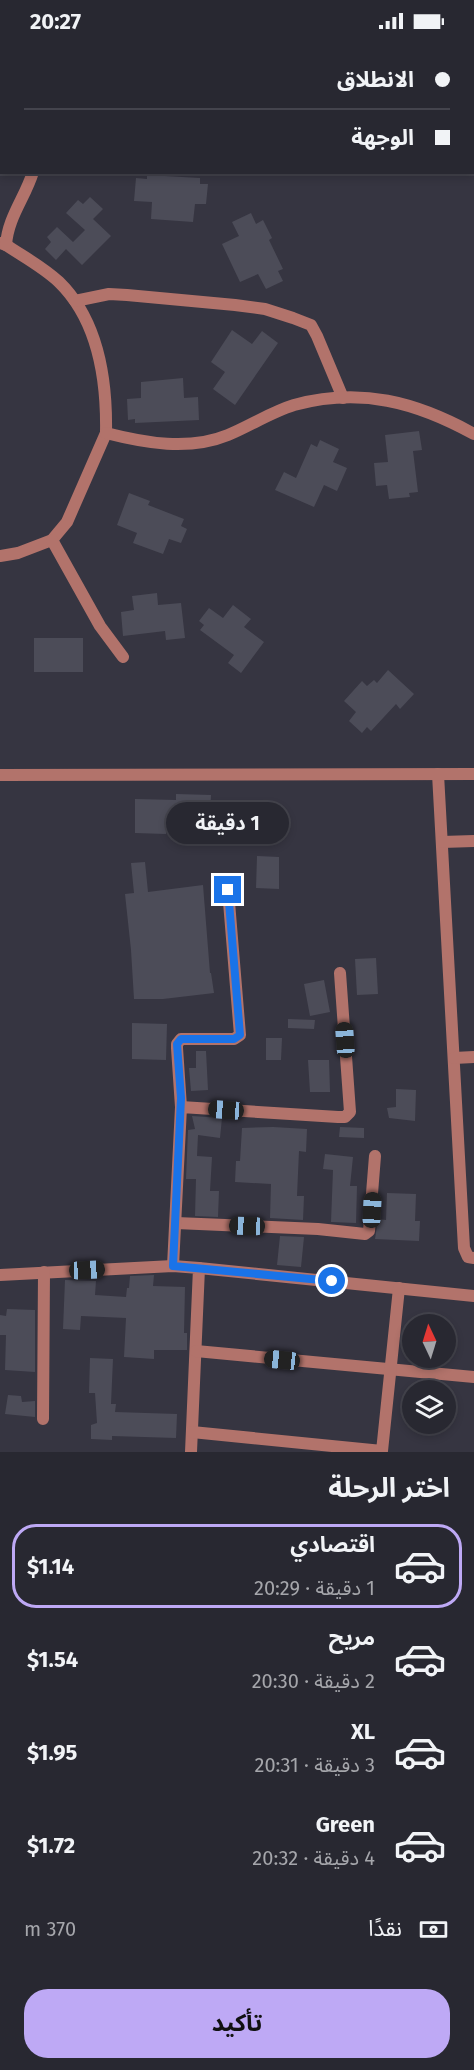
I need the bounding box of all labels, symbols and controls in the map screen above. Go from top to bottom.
text: 20:27 [30,8,81,35]
text: الانطلاق [337,66,414,93]
text: الوجهة [351,124,414,151]
callout: 1 دقيقة [166,803,290,845]
text: 1 دقيقة [195,811,260,835]
route end [214,876,241,903]
car [335,1021,355,1059]
car [207,1100,245,1120]
car [362,1192,382,1228]
car [229,1216,265,1236]
car [69,1260,105,1280]
route start [318,1267,345,1294]
north arrow [402,1314,456,1368]
map controls [402,1314,456,1434]
car [263,1349,301,1371]
button: layers [402,1380,456,1434]
text: اختر الرحلة [328,1472,450,1504]
text: اقتصادي [290,1531,375,1558]
icon: car [393,1539,447,1593]
text: $1.14 [27,1553,74,1580]
text: 1 دقيقة · 20:29 [254,1576,375,1600]
text: مريح [329,1624,375,1651]
icon: car [393,1632,447,1686]
text: $1.54 [27,1646,78,1673]
text: 2 دقيقة · 20:30 [252,1669,375,1693]
text: XL [351,1718,375,1745]
icon: car [393,1725,447,1779]
text: $1.95 [27,1739,77,1766]
text: 3 دقيقة · 20:31 [255,1753,375,1777]
text: Green [316,1811,375,1838]
icon: car [393,1818,447,1872]
text: $1.72 [27,1832,75,1859]
text: 4 دقيقة · 20:32 [252,1846,375,1870]
icon: cash [417,1913,450,1946]
text: نقدًا [368,1915,402,1942]
text: 370 m [24,1917,76,1941]
button: تأكيد [24,1989,450,2058]

